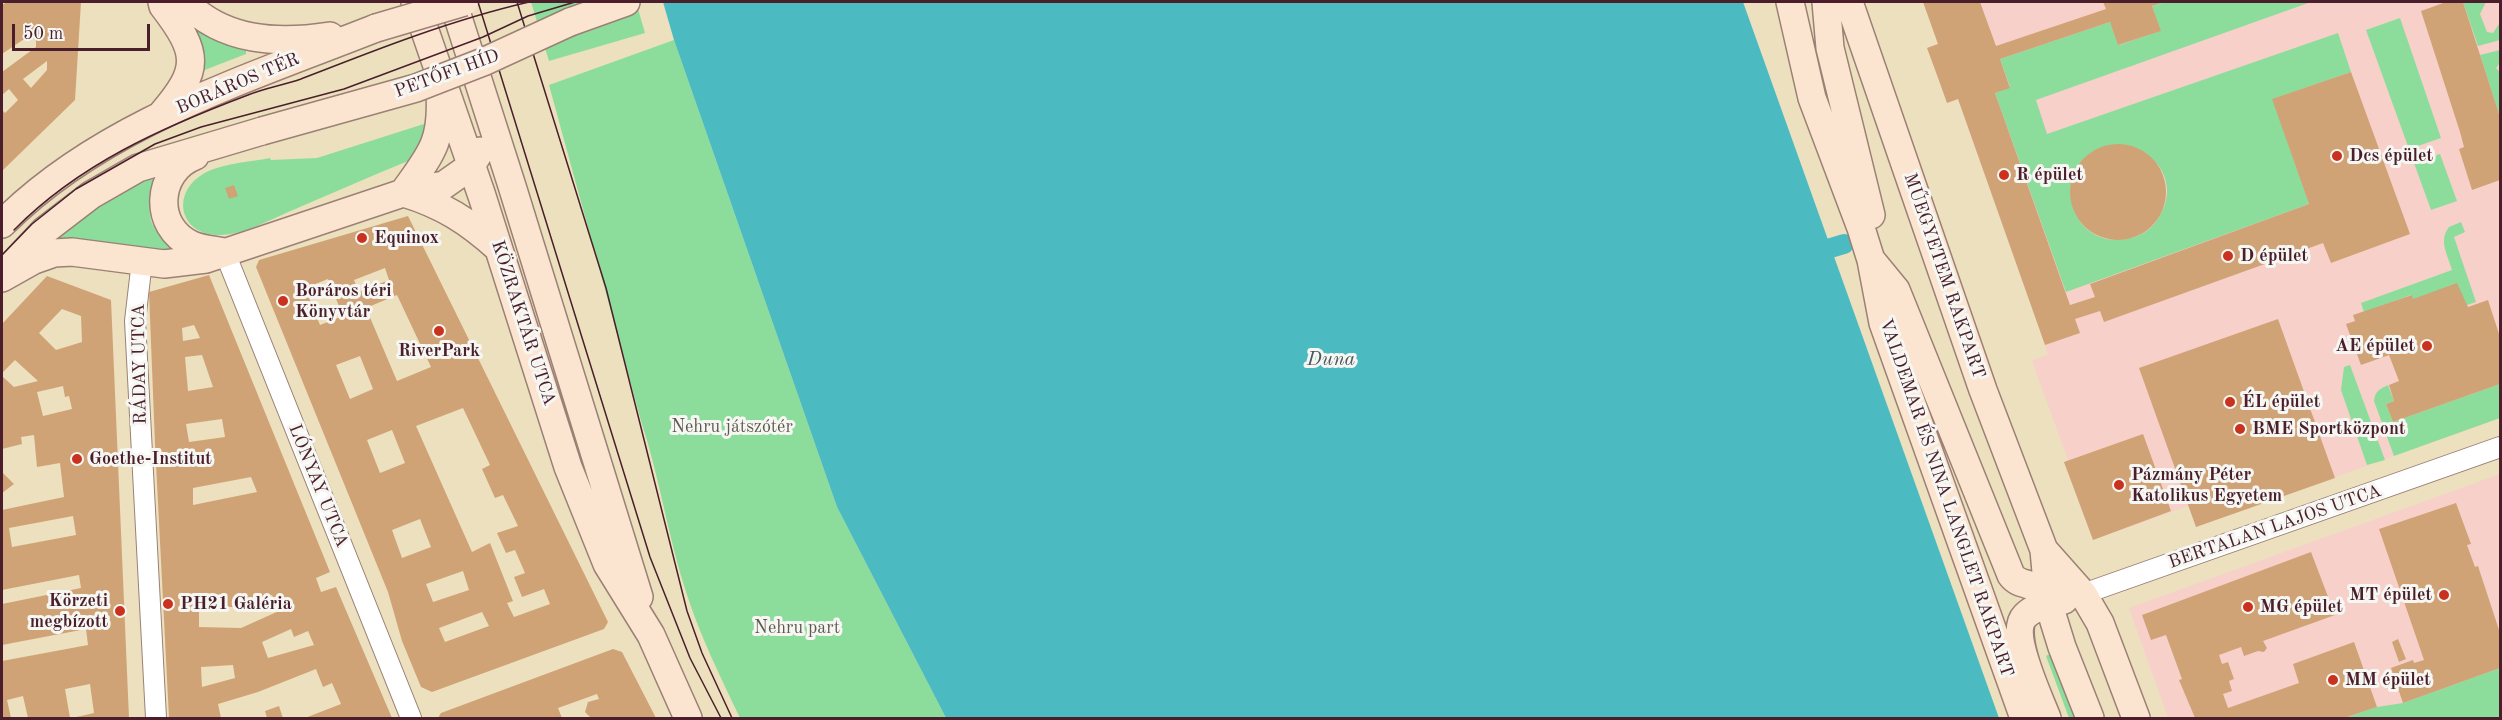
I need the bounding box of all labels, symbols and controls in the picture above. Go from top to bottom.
scale bar [15,12,153,50]
text: 50 m [23,25,63,43]
street label: PETŐFI HÍD [392,45,502,103]
street label: BORÁROS TÉR [173,48,303,120]
place label: Dcs épület [2349,145,2433,167]
marker: Dcs épület [2330,149,2344,163]
place label: R épület [2016,164,2083,186]
marker: R épület [1997,168,2011,182]
street label: MŰEGYETEM RAKPART [1899,170,1989,382]
place label: Equinox [374,227,439,249]
marker: Equinox [355,231,369,245]
street label: KÖZRAKTÁR UTCA [486,238,560,408]
place label: D épület [2240,245,2308,267]
marker: D épület [2221,249,2235,263]
place label: Boráros téri Könyvtár [295,280,392,322]
marker: Boráros téri Könyvtár [276,294,290,308]
street label: RÁDAY UTCA [128,303,152,425]
street label: VALDEMAR ÉS NINA LANGLET RAKPART [1874,316,2018,680]
marker: RiverPark [432,324,446,338]
place label: AE épület [2335,335,2415,357]
marker: AE épület [2420,339,2434,353]
place label: RiverPark [398,340,480,362]
water label: Duna [1307,348,1355,372]
place label: ÉL épület [2242,391,2320,413]
marker: ÉL épület [2223,395,2237,409]
park label: Nehru játszótér [671,416,793,438]
place label: BME Sportközpont [2252,418,2406,440]
street label: LÓNYAY UTCA [283,421,353,551]
marker: BME Sportközpont [2233,422,2247,436]
place label: Goethe-Institut [89,448,212,470]
marker: Goethe-Institut [70,452,84,466]
place label: Pázmány Péter Katolikus Egyetem [2131,464,2282,506]
marker: Pázmány Péter Katolikus Egyetem [2112,478,2126,492]
street label: BERTALAN LAJOS UTCA [2166,480,2384,574]
place label: MT épület [2349,584,2432,606]
marker: MT épület [2437,588,2451,602]
place label: Körzeti megbízott [30,590,108,632]
place label: PH21 Galéria [180,593,292,615]
place label: MG épület [2260,596,2343,618]
marker: PH21 Galéria [161,597,175,611]
marker: MG épület [2241,600,2255,614]
marker: Körzeti megbízott [113,604,127,618]
park label: Nehru part [754,617,840,639]
place label: MM épület [2345,669,2431,691]
marker: MM épület [2326,673,2340,687]

